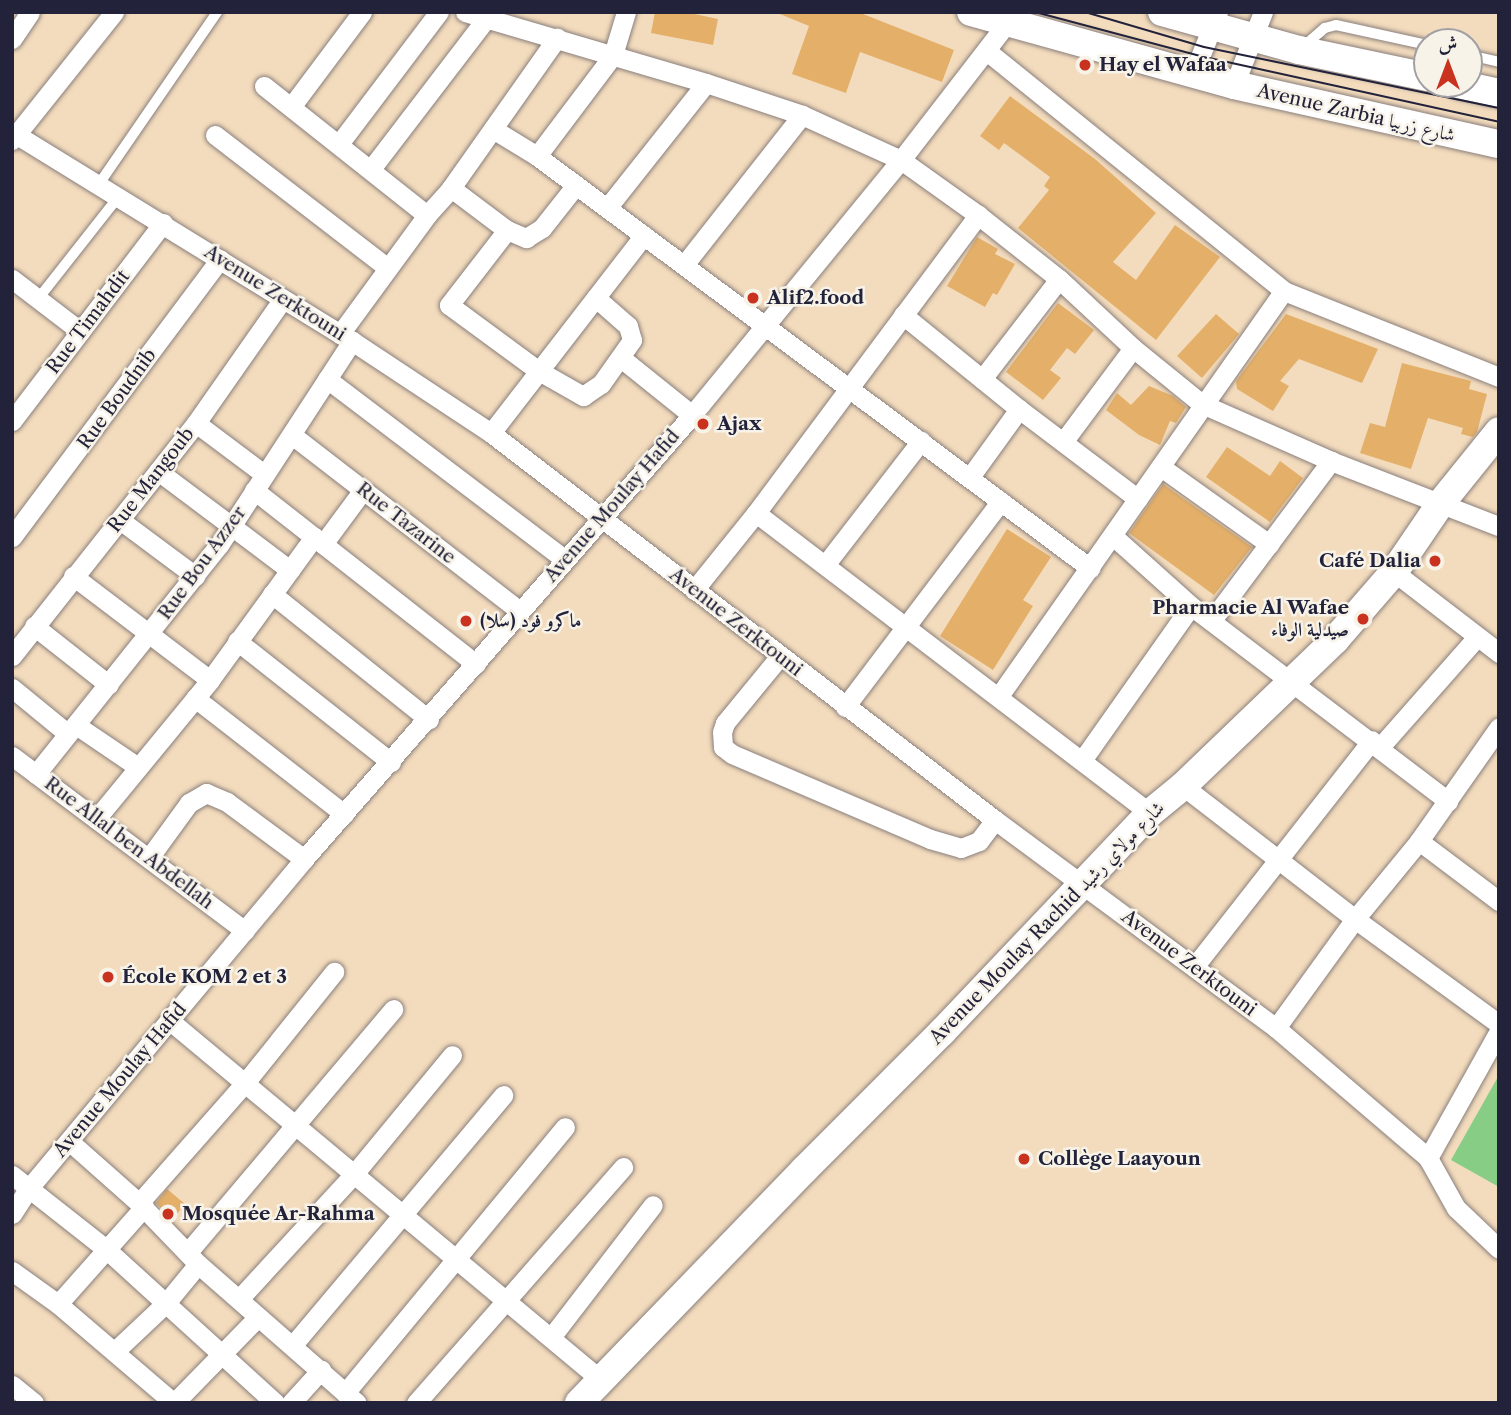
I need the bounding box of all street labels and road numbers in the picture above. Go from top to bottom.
street label: Avenue Zarbia شارع زربيا [1255,79,1457,147]
street label: Avenue Zerktouni [200,240,350,346]
street label: Rue Timahdit [41,265,135,379]
street label: Rue Boudnib [73,344,161,454]
street label: Rue Mangoub [103,423,199,537]
street label: Avenue Moulay Hafid [539,425,685,587]
street label: Rue Tazarine [352,477,460,569]
street label: Rue Bou Azzer [153,502,251,624]
street label: Avenue Zerktouni [665,563,807,681]
street label: Rue Allal ben Abdellah [39,771,219,915]
street label: Avenue Moulay Rachid شارع مولاي رشيد [924,797,1170,1049]
street label: Avenue Zerktouni [1117,905,1261,1021]
street label: Avenue Moulay Hafid [49,998,191,1162]

